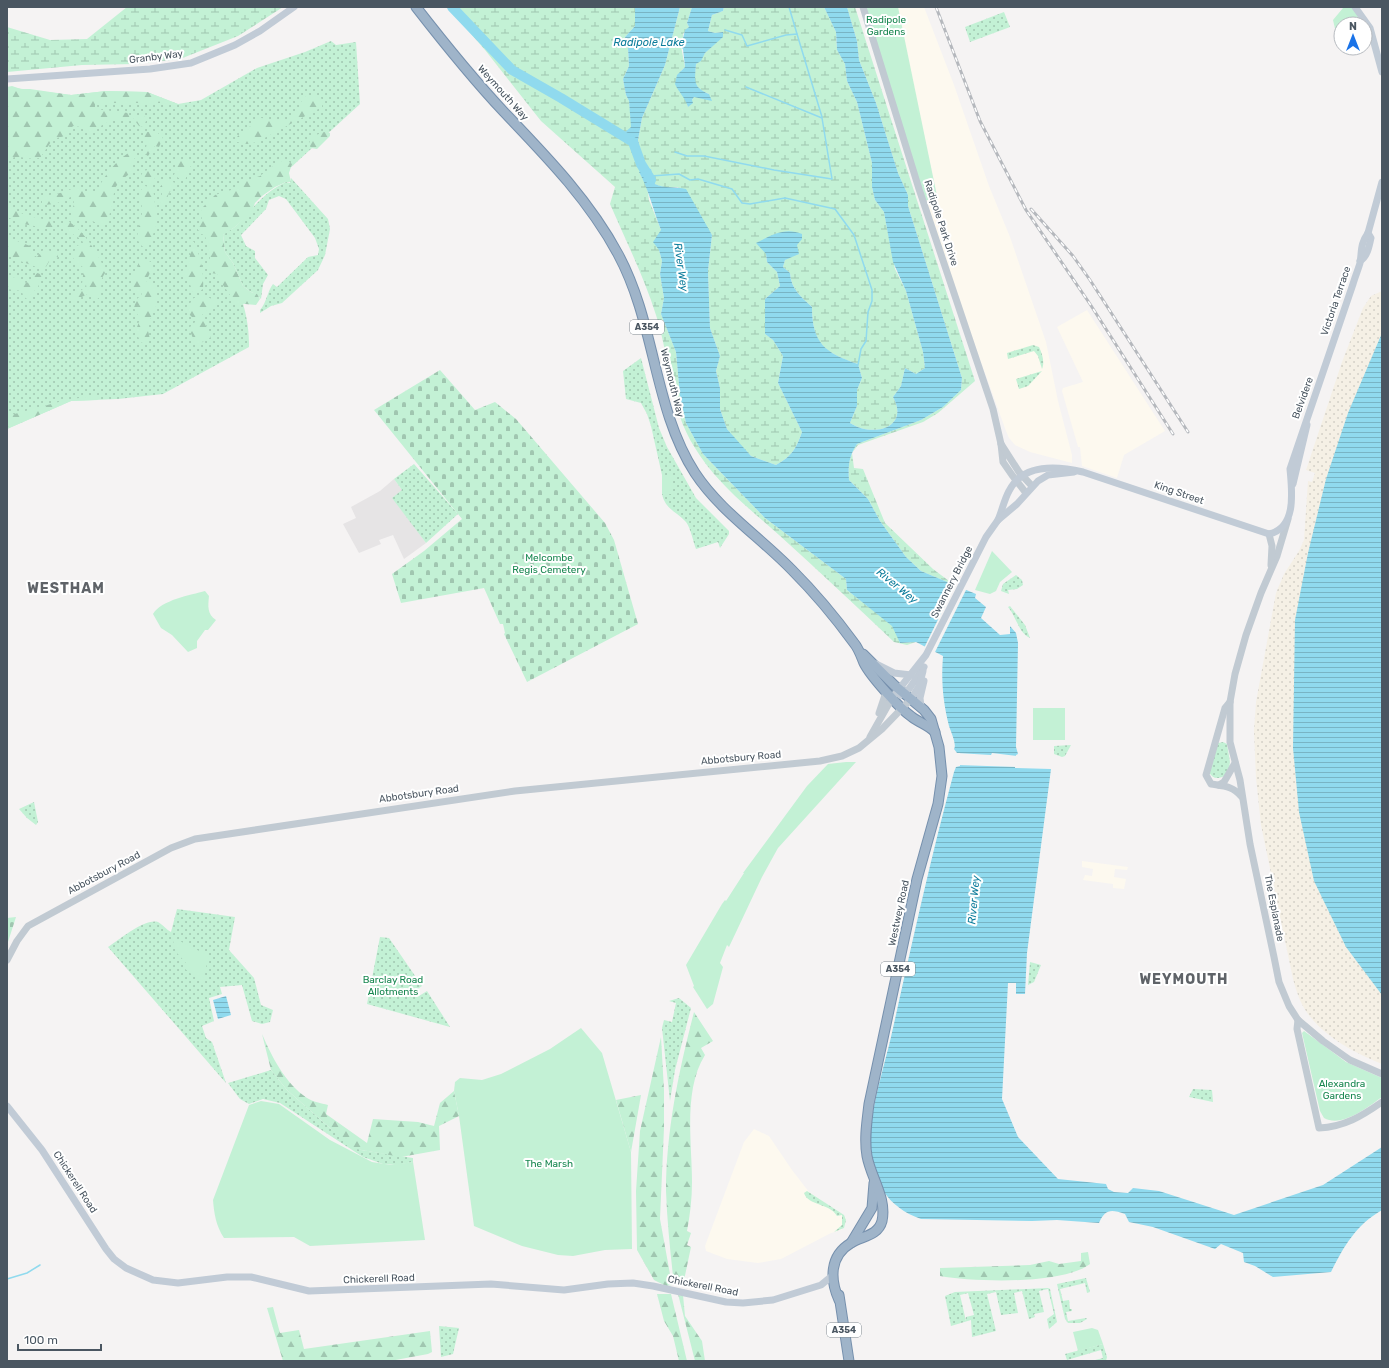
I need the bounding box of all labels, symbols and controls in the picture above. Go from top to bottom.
park label: Radipole Gardens [866,14,906,38]
north arrow [1333,16,1373,56]
text: N [1349,20,1357,33]
water label: Radipole Lake [613,36,685,49]
street label: Granby Way [128,48,184,66]
street label: Weymouth Way [475,63,531,124]
street label: Radipole Park Drive [921,178,961,268]
water label: River Wey [671,242,691,293]
street label: Victoria Terrace [1319,264,1354,337]
road number: A354 [630,320,664,334]
street label: Weymouth Way [658,347,686,419]
street label: Belvidere [1290,375,1316,421]
street label: King Street [1153,479,1206,507]
street label: Swannery Bridge [929,544,976,620]
park label: Melcombe Regis Cemetery [512,552,586,576]
water label: River Wey [874,565,921,607]
district label: WESTHAM [27,580,105,597]
street label: Abbotsbury Road [700,749,782,767]
street label: Abbotsbury Road [378,782,460,806]
street label: Abbotsbury Road [66,849,142,897]
water label: River Wey [965,874,983,925]
street label: The Esplanade [1262,874,1286,943]
street label: Westwey Road [886,879,912,947]
road number: A354 [881,962,915,976]
district label: WEYMOUTH [1139,971,1229,988]
park label: Barclay Road Allotments [363,974,423,998]
park label: Alexandra Gardens [1319,1078,1365,1102]
street label: Chickerell Road [50,1149,100,1215]
park label: The Marsh [525,1158,573,1170]
street label: Chickerell Road [343,1272,415,1286]
street label: Chickerell Road [667,1273,739,1299]
road number: A354 [827,1323,861,1337]
scale bar [18,1326,101,1352]
text: 100 m [24,1333,58,1347]

